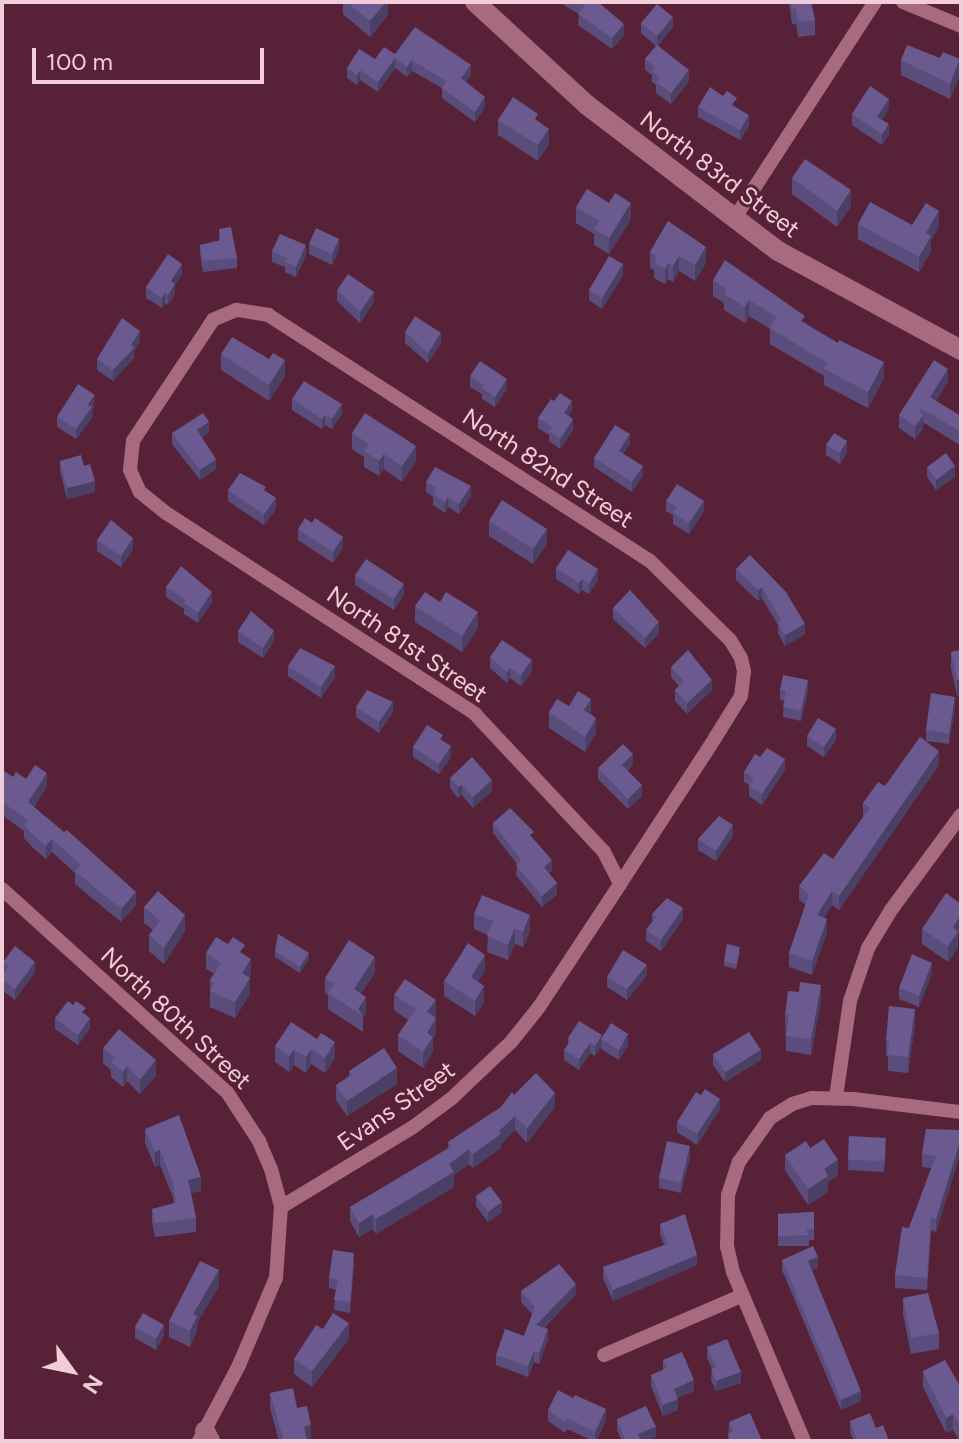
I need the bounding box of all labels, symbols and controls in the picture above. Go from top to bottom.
scale bar [36,32,268,82]
text: 100 m [46,47,113,76]
street label: North 83rd Street [635,105,805,243]
street label: North 82nd Street [457,402,639,534]
street label: North 81st Street [321,580,493,708]
street label: North 80th Street [95,941,257,1095]
street label: Evans Street [332,1055,460,1157]
north arrow [32,1331,112,1411]
text: N [77,1370,109,1399]

